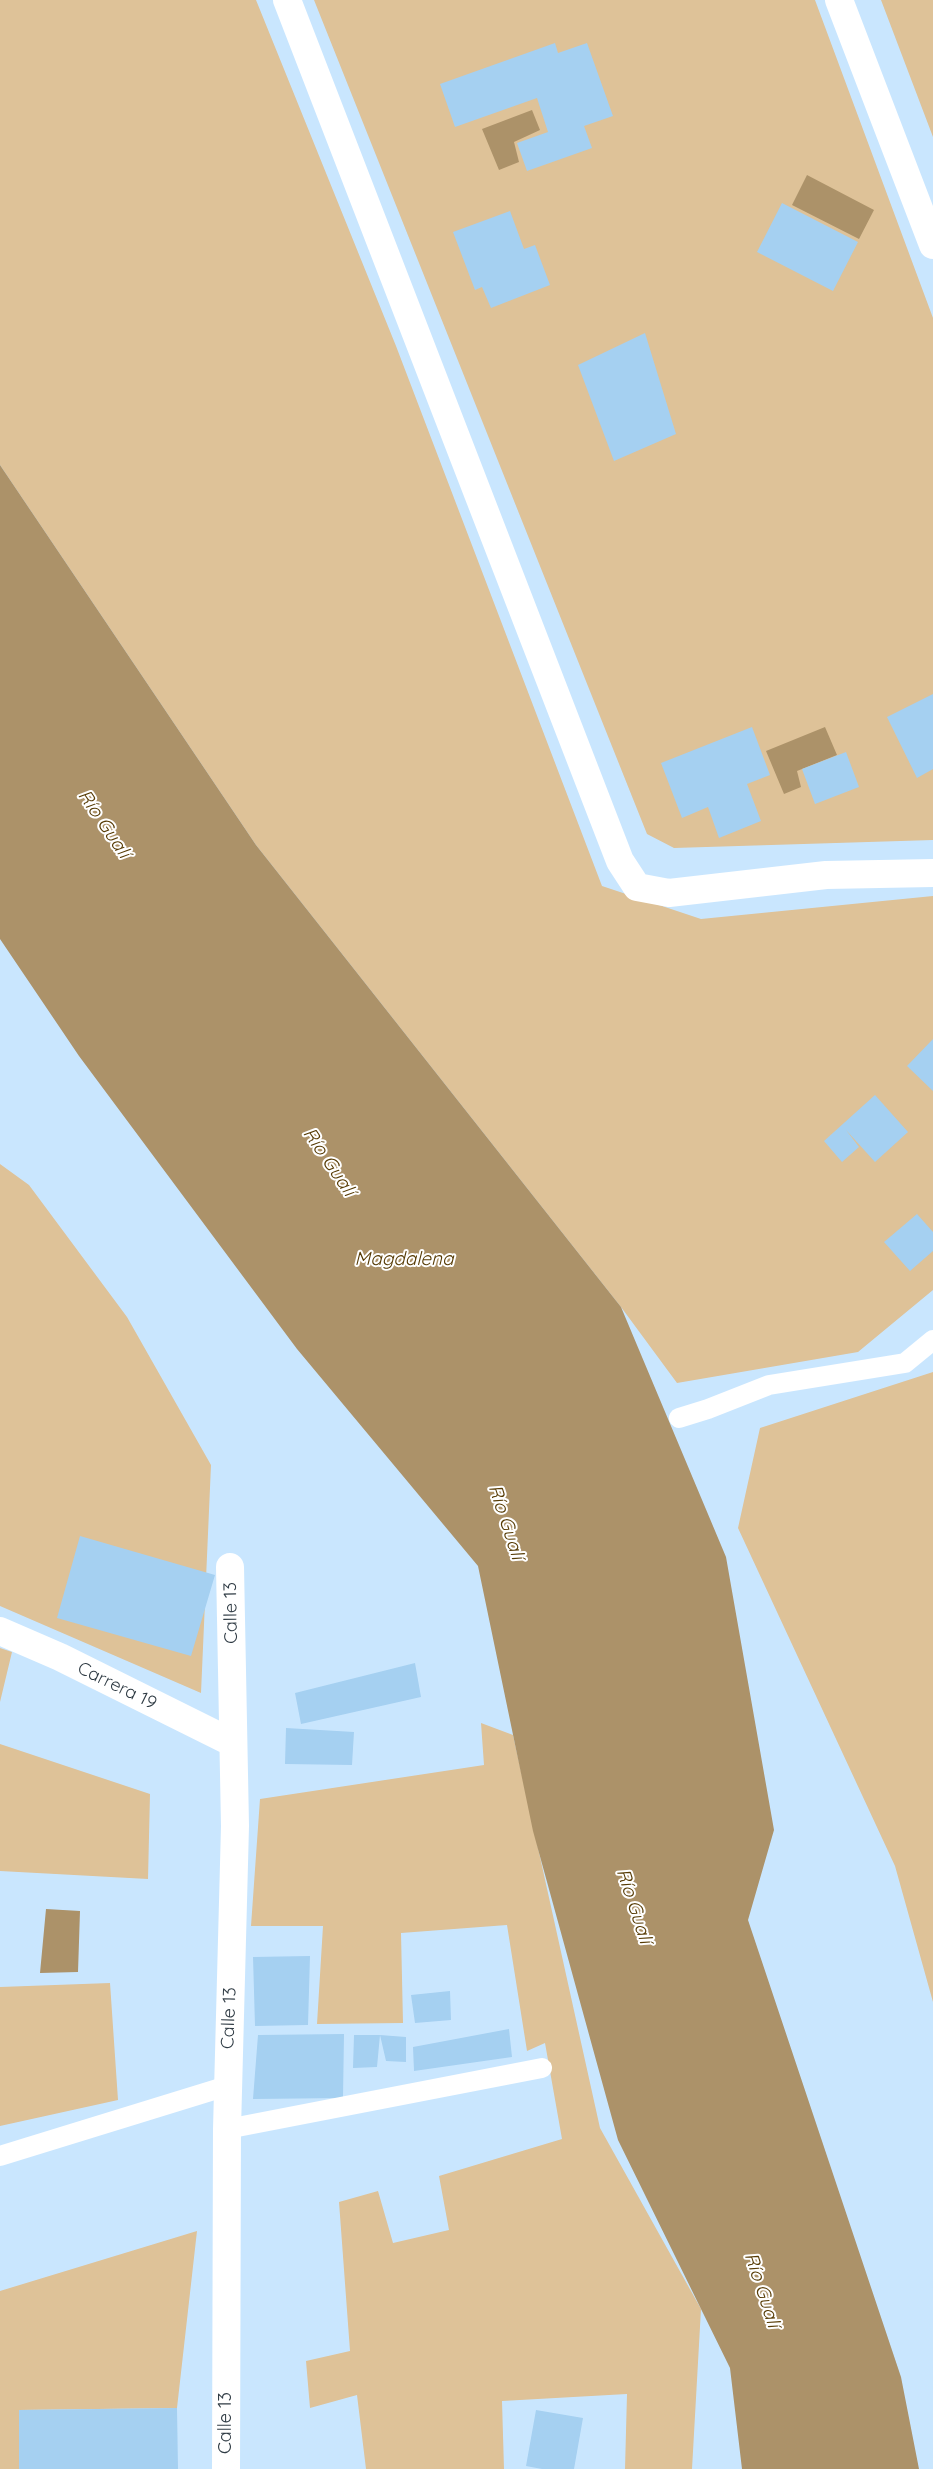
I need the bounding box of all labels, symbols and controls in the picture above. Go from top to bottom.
water label: Río Gualí [73,786,135,862]
water label: Río Gualí [298,1124,360,1200]
water label: Magdalena [354,1248,454,1270]
water label: Río Gualí [483,1482,529,1562]
street label: Calle 13 [220,1582,242,1644]
street label: Carrera 19 [74,1658,160,1714]
water label: Río Gualí [611,1866,657,1946]
street label: Calle 13 [217,1987,241,2049]
water label: Río Gualí [739,2250,785,2330]
street label: Calle 13 [215,2392,237,2454]

